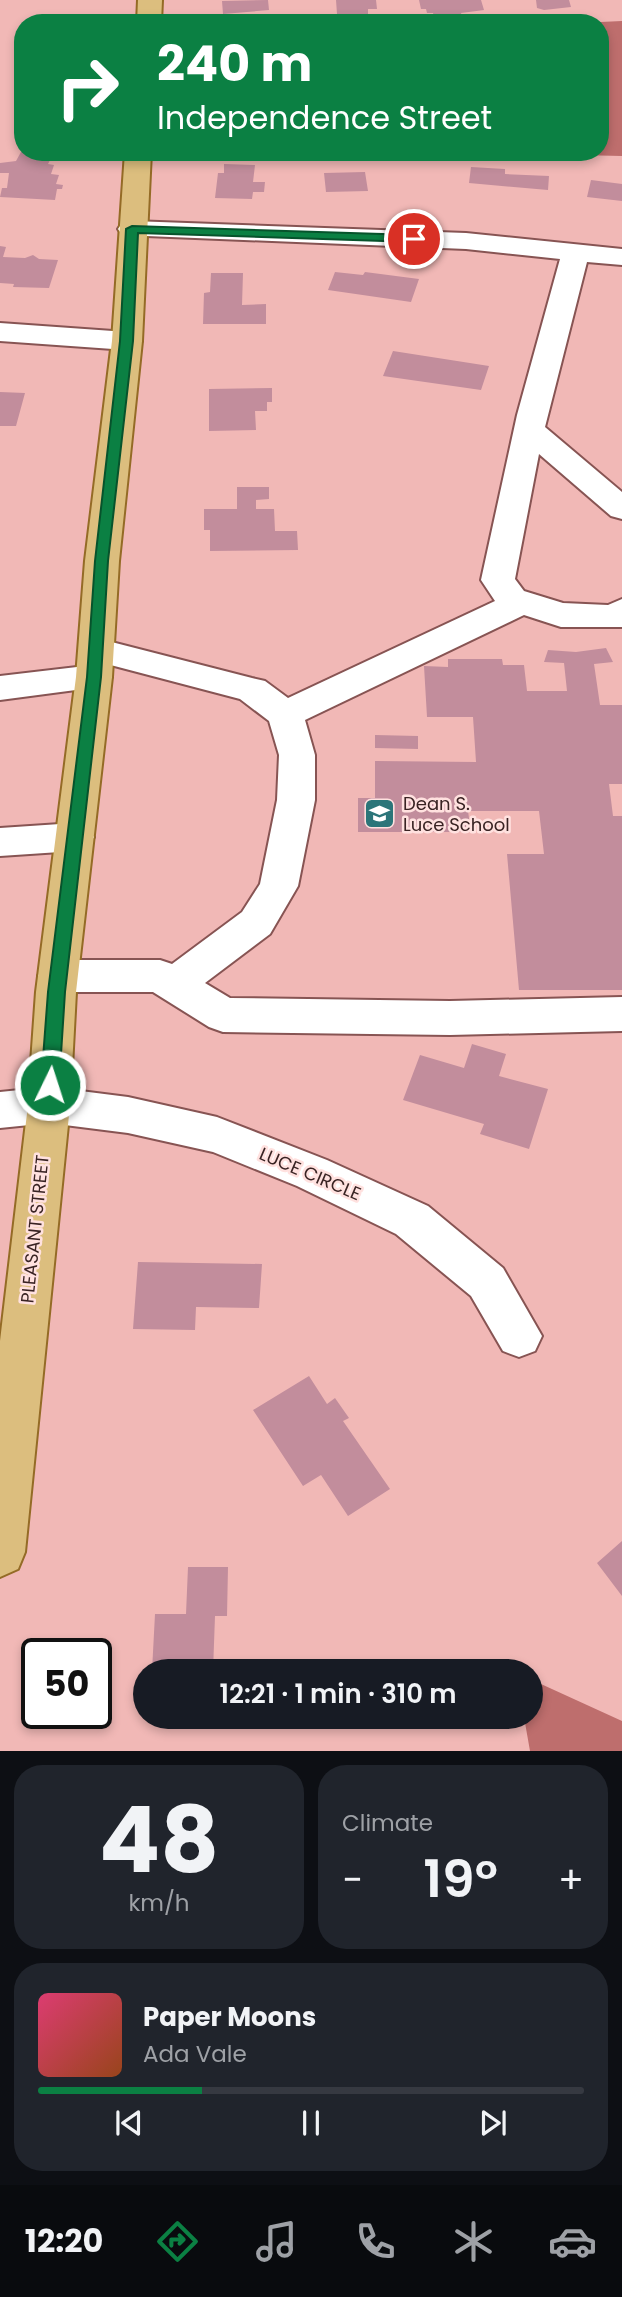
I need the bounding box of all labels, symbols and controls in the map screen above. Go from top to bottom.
text: 240 m [157,30,312,98]
icon: right [42,42,133,133]
text: Independence Street [157,95,492,140]
pin [384,209,444,269]
icon: arrive [395,220,433,258]
place label: Dean S. Luce School [403,791,510,837]
school or university icon: Dean S. Luce School [363,797,397,831]
position arrow [13,1048,87,1122]
street label: LUCE CIRCLE [256,1141,365,1206]
street label: PLEASANT STREET [14,1153,55,1304]
speed limit sign: 50 [21,1638,112,1729]
text: 12:21 · 1 min · 310 m [220,1676,456,1712]
text: 48 [99,1776,219,1904]
text: Climate [342,1807,433,1839]
text: 19° [423,1842,498,1915]
text: − [342,1853,363,1906]
text: + [558,1853,584,1906]
text: km/h [128,1887,190,1919]
text: Paper Moons [143,1999,316,2035]
text: Ada Vale [143,2038,247,2070]
icon: previous [110,2104,148,2142]
icon: pause [292,2104,330,2142]
icon: next [474,2104,512,2142]
icon: directions [153,2217,202,2266]
icon: music [252,2217,301,2266]
icon: phone [351,2217,400,2266]
icon: climate [449,2217,498,2266]
icon: car [548,2217,597,2266]
text: 12:20 [25,2218,103,2263]

